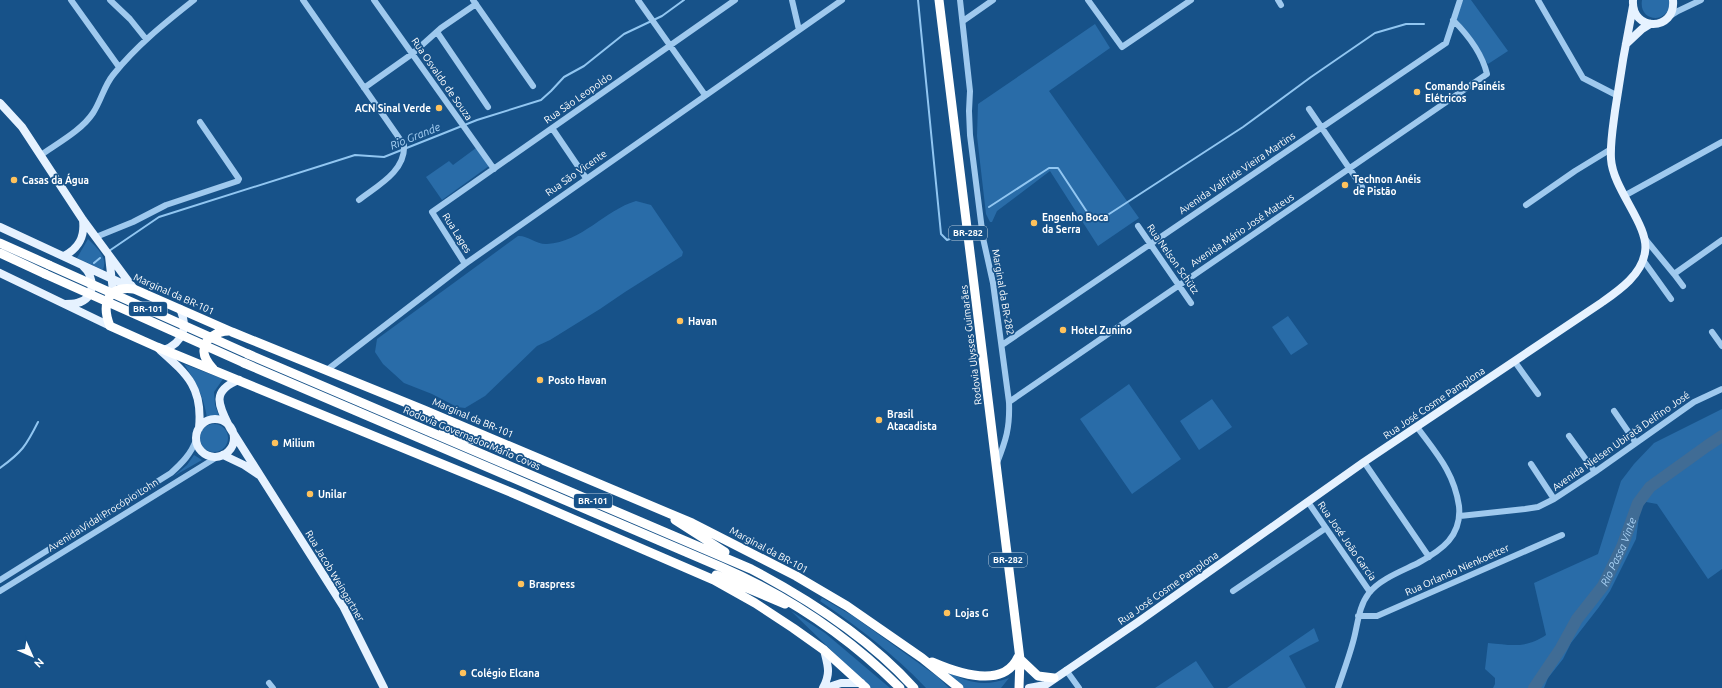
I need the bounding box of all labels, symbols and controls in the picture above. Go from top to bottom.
street label: Rua Osvaldo de Souza [409,36,475,122]
street label: Rua São Leopoldo [542,70,614,126]
place label: Comando Painéis Elétricos [1425,81,1505,104]
marker: Comando Painéis Elétricos [1412,87,1422,97]
place label: ACN Sinal Verde [355,103,431,114]
marker: ACN Sinal Verde [434,103,444,113]
water label: Rio Grande [388,120,442,151]
street label: Avenida Valfride Vieira Martins [1177,130,1297,216]
street label: Rua São Vicente [543,148,609,198]
place label: Casas da Água [22,173,89,186]
place label: Technon Anéis de Pistão [1353,174,1421,197]
marker: Casas da Água [9,175,19,185]
marker: Technon Anéis de Pistão [1340,180,1350,190]
street label: Avenida Mário José Mateus [1188,191,1296,269]
street label: Rua Lages [440,211,474,255]
place label: Engenho Boca da Serra [1042,212,1108,235]
marker: Engenho Boca da Serra [1029,218,1039,228]
street label: Rua Nelson Schütz [1145,222,1201,296]
road number: BR-282 [949,226,987,240]
street label: Marginal da BR-282 [990,248,1016,336]
street label: Marginal da BR-101 [132,271,216,317]
street label: Rodovia Ulysses Guimarães [958,284,984,406]
road number: BR-101 [129,302,167,316]
marker: Havan [675,316,685,326]
place label: Havan [688,316,717,327]
marker: Hotel Zunino [1058,325,1068,335]
place label: Hotel Zunino [1071,325,1132,336]
street label: Rua José Cosme Pamplona [1381,365,1487,441]
marker: Posto Havan [535,375,545,385]
place label: Posto Havan [548,375,607,386]
street label: Avenida Nielsen Ubiratã Delfino José [1550,389,1692,493]
street label: Marginal da BR-101 [431,396,515,440]
street label: Rodovia Governador Mário Covas [402,404,542,472]
place label: Brasil Atacadista [887,409,937,432]
marker: Brasil Atacadista [874,415,884,425]
marker: Milium [270,438,280,448]
place label: Milium [283,438,315,449]
street label: Avenida Vidal Procópio Lohn [46,476,160,554]
marker: Unilar [305,489,315,499]
place label: Unilar [318,489,347,500]
road number: BR-101 [574,494,612,508]
street label: Rua José João Garcia [1316,499,1378,583]
water label: Rio Passa Vinte [1598,515,1638,588]
street label: Marginal da BR-101 [728,525,810,575]
street label: Rua Jacob Weingartner [303,528,367,624]
street label: Rua Orlando Nienkoetter [1403,542,1511,598]
street label: Rua José Cosme Pamplona [1116,549,1220,627]
road number: BR-282 [989,553,1027,567]
marker: Braspress [516,579,526,589]
place label: Braspress [529,579,575,590]
marker: Lojas G [942,608,952,618]
place label: Lojas G [955,608,989,619]
north arrow [12,636,52,676]
text: N [32,656,46,670]
marker: Colégio Elcana [458,668,468,678]
place label: Colégio Elcana [471,668,540,679]

